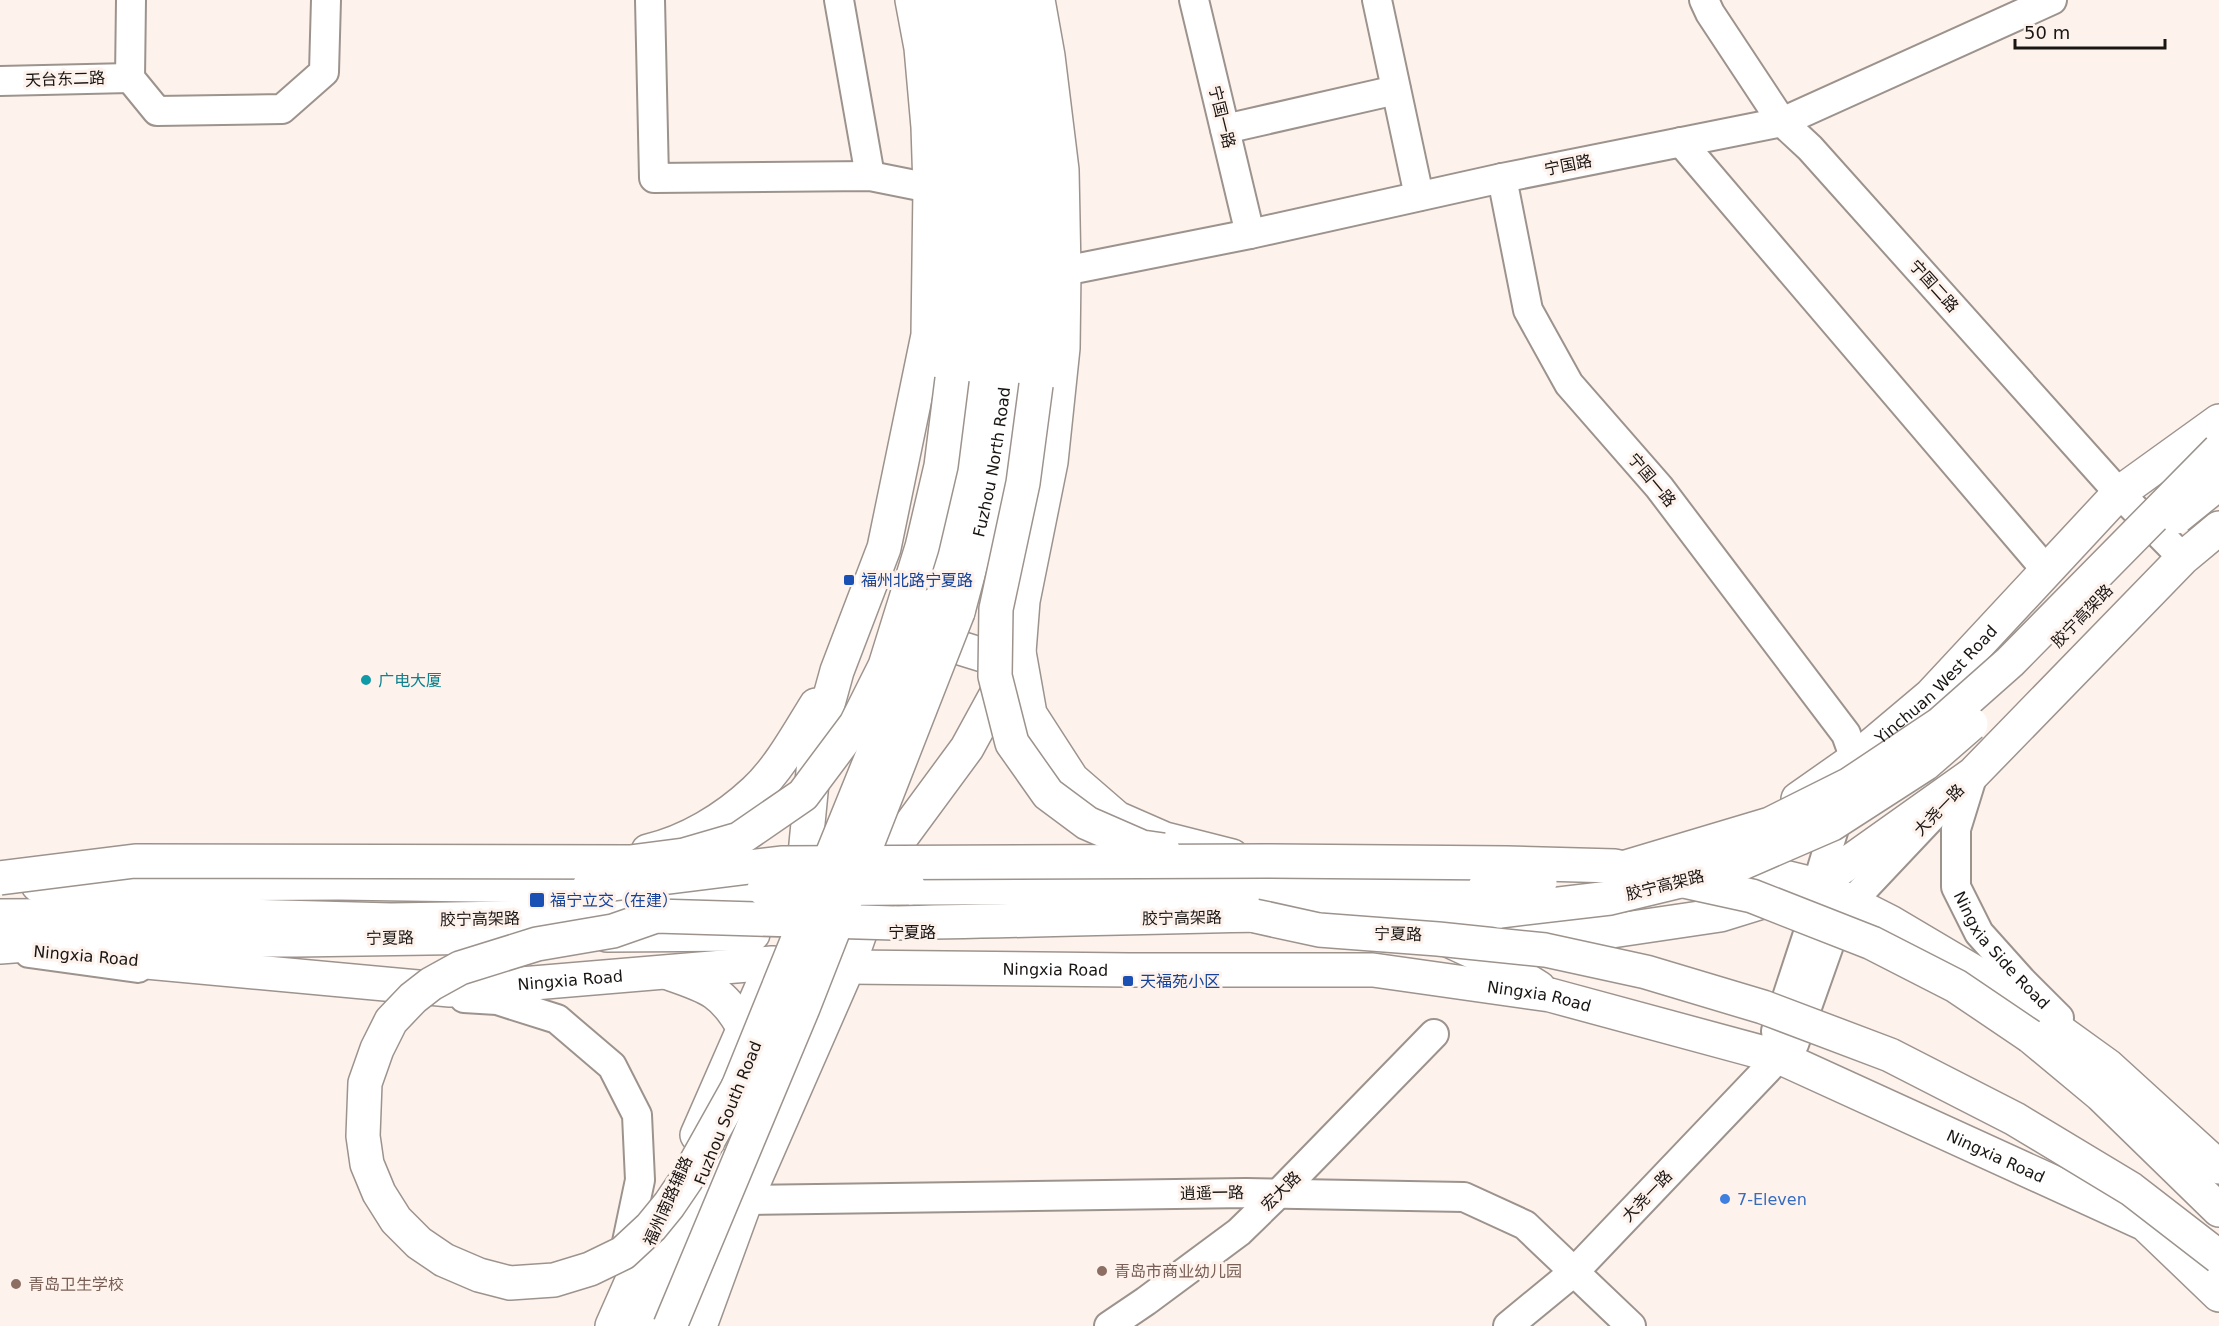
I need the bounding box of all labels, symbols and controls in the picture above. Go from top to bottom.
scale bar [2015,12,2165,50]
text: 50 m [2024,22,2070,43]
street label: 天台东二路 [25,68,105,90]
street label: 宁国一路 [1205,84,1239,150]
street label: 宁国路 [1543,151,1593,179]
street label: 宁国二路 [1906,256,1962,316]
street label: Fuzhou North Road [969,386,1014,539]
street label: 宁国一路 [1624,449,1680,511]
place label: 福州北路宁夏路 [861,571,973,590]
marker: 福州北路宁夏路 [842,573,856,587]
street label: 胶宁高架路 [2047,581,2117,651]
street label: Yinchuan West Road [1870,621,2001,748]
place label: 广电大厦 [378,671,442,690]
marker: 广电大厦 [359,673,373,687]
street label: 大尧一路 [1910,780,1968,840]
street label: 胶宁高架路 [1624,866,1706,904]
street label: Ningxia Side Road [1950,888,2054,1013]
marker: 福宁立交（在建） [528,891,546,909]
place label: 福宁立交（在建） [550,891,678,910]
street label: 胶宁高架路 [1142,908,1222,928]
street label: 胶宁高架路 [440,909,520,929]
street label: 宁夏路 [888,923,936,942]
street label: 宁夏路 [1374,924,1422,944]
street label: 宁夏路 [366,928,414,948]
street label: Ningxia Road [33,942,139,970]
street label: Ningxia Road [1002,959,1108,979]
street label: Ningxia Road [517,966,624,994]
place label: 天福苑小区 [1140,972,1220,991]
marker: 天福苑小区 [1121,974,1135,988]
street label: Ningxia Road [1486,977,1593,1015]
street label: Fuzhou South Road [690,1038,766,1188]
street label: Ningxia Road [1944,1125,2048,1187]
street label: 福州南路辅路 [640,1153,696,1249]
street label: 大尧一路 [1618,1166,1676,1226]
street label: 宏大路 [1257,1167,1305,1215]
street label: 逍遥一路 [1180,1183,1244,1203]
place label: 7-Eleven [1737,1190,1807,1209]
marker: 7-Eleven [1718,1192,1732,1206]
place label: 青岛市商业幼儿园 [1114,1262,1242,1281]
marker: 青岛市商业幼儿园 [1095,1264,1109,1278]
place label: 青岛卫生学校 [28,1275,124,1294]
marker: 青岛卫生学校 [9,1277,23,1291]

